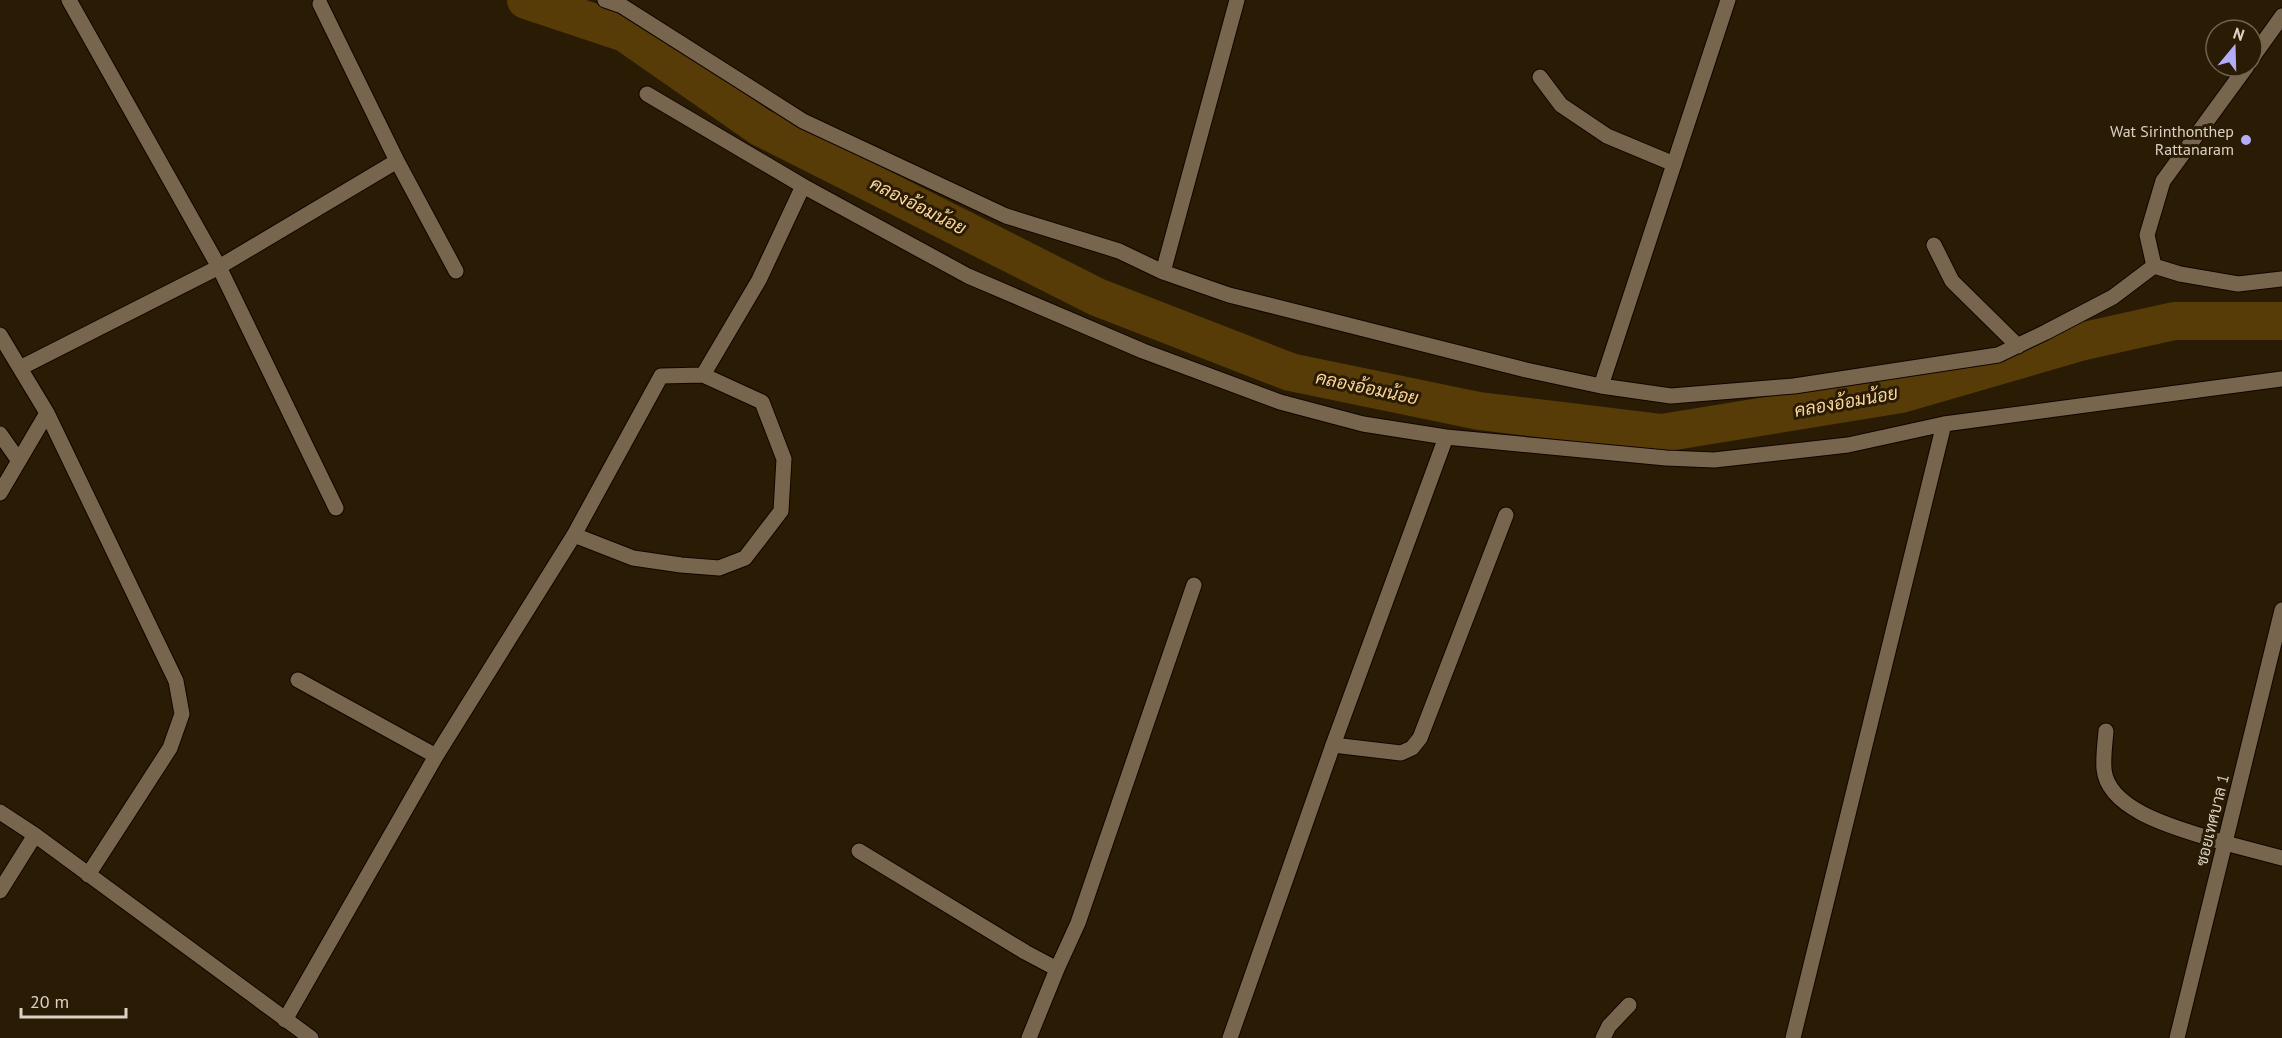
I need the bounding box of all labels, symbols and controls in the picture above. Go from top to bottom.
north arrow [2204,18,2264,78]
text: N [2231,23,2247,45]
place label: Wat Sirinthonthep Rattanaram [2110,121,2234,159]
marker: Wat Sirinthonthep Rattanaram [2239,133,2253,147]
water label: คลองอ้อมน้อย [866,172,970,240]
water label: คลองอ้อมน้อย [1314,365,1421,410]
water label: คลองอ้อมน้อย [1792,381,1899,422]
street label: ซอยเทศบาล 1 [2191,772,2233,868]
scale bar [21,981,126,1019]
text: 20 m [30,990,69,1013]

